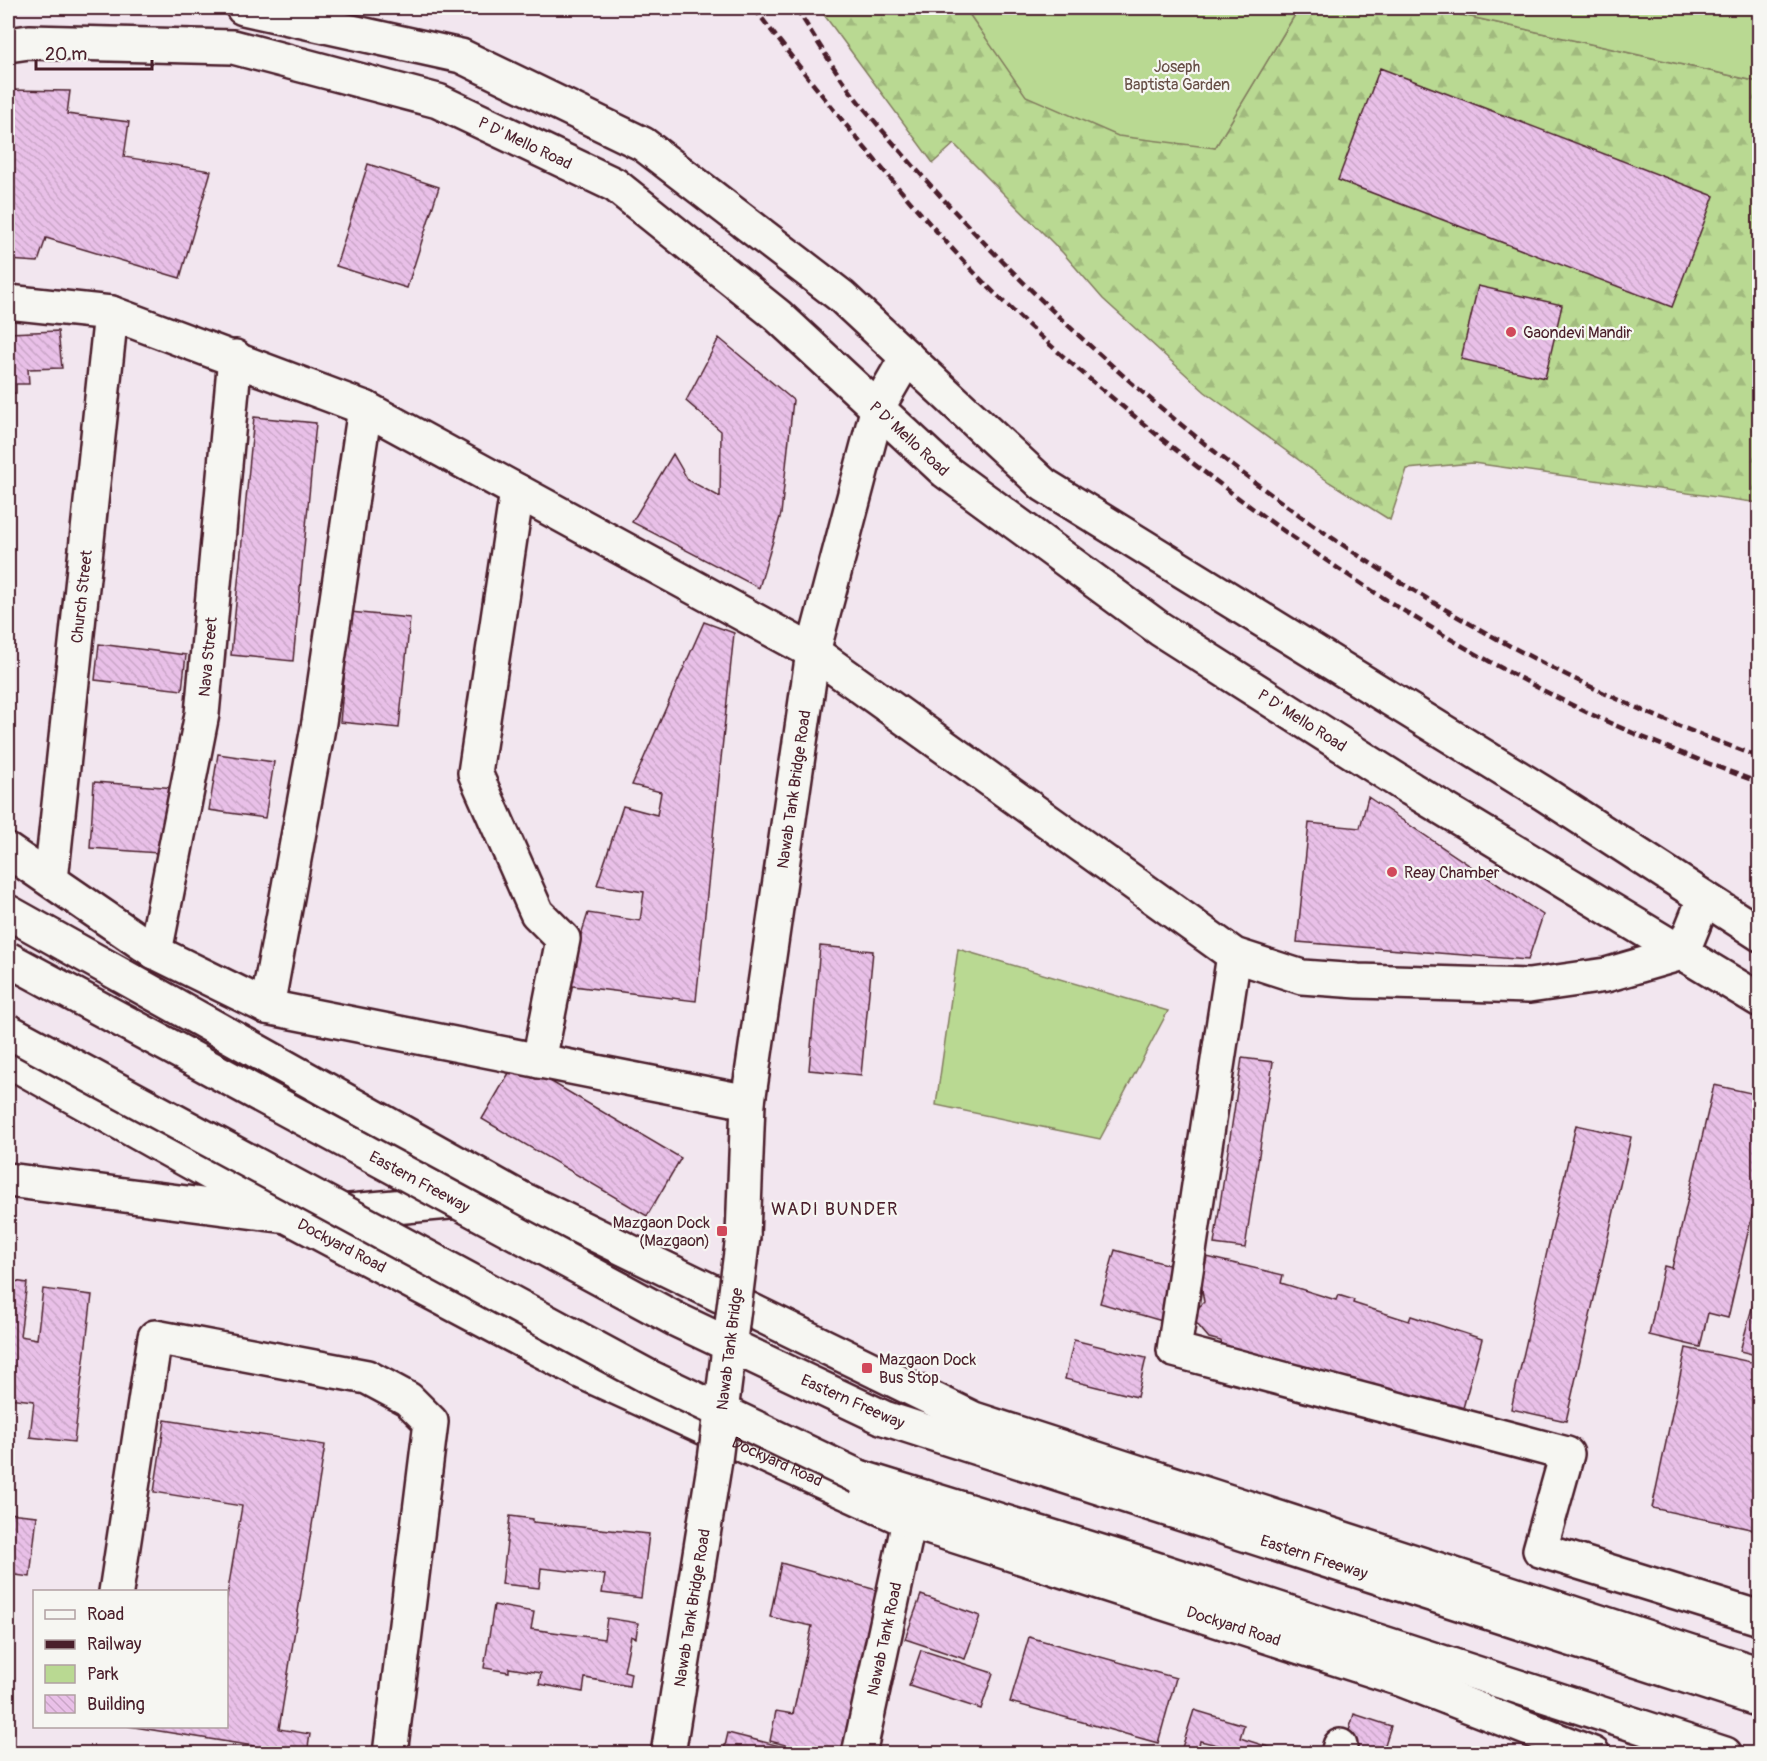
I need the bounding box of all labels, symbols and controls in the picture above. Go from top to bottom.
scale bar [36,33,152,71]
text: 20 m [45,43,87,66]
park label: Joseph Baptista Garden [1124,57,1230,95]
street label: P D' Mello Road [475,113,575,174]
place label: Gaondevi Mandir [1523,323,1632,343]
marker: Gaondevi Mandir [1504,325,1518,339]
street label: P D' Mello Road [865,397,953,481]
street label: Church Street [67,548,97,644]
street label: Nava Street [195,616,222,698]
street label: P D' Mello Road [1254,685,1350,756]
street label: Nawab Tank Bridge Road [773,709,815,870]
place label: Reay Chamber [1404,863,1500,883]
marker: Reay Chamber [1385,865,1399,879]
street label: Eastern Freeway [366,1147,473,1217]
district label: WADI BUNDER [771,1198,899,1221]
place label: Mazgaon Dock (Mazgaon) [613,1213,710,1251]
street label: Dockyard Road [294,1214,389,1278]
marker: Mazgaon Dock (Mazgaon) [715,1224,729,1238]
street label: Nawab Tank Bridge [712,1286,747,1411]
place label: Mazgaon Dock Bus Stop [879,1350,976,1388]
marker: Mazgaon Dock Bus Stop [860,1361,874,1375]
street label: Eastern Freeway [798,1370,908,1434]
street label: Dockyard Road [728,1433,825,1491]
street label: Nawab Tank Bridge Road [670,1527,715,1689]
street label: Eastern Freeway [1258,1531,1370,1584]
street label: Nawab Tank Road [863,1580,907,1697]
legend [33,1590,228,1728]
street label: Dockyard Road [1184,1602,1283,1651]
text: Road [87,1603,124,1626]
text: Railway [87,1633,142,1656]
text: Park [87,1663,119,1686]
text: Building [87,1693,145,1716]

